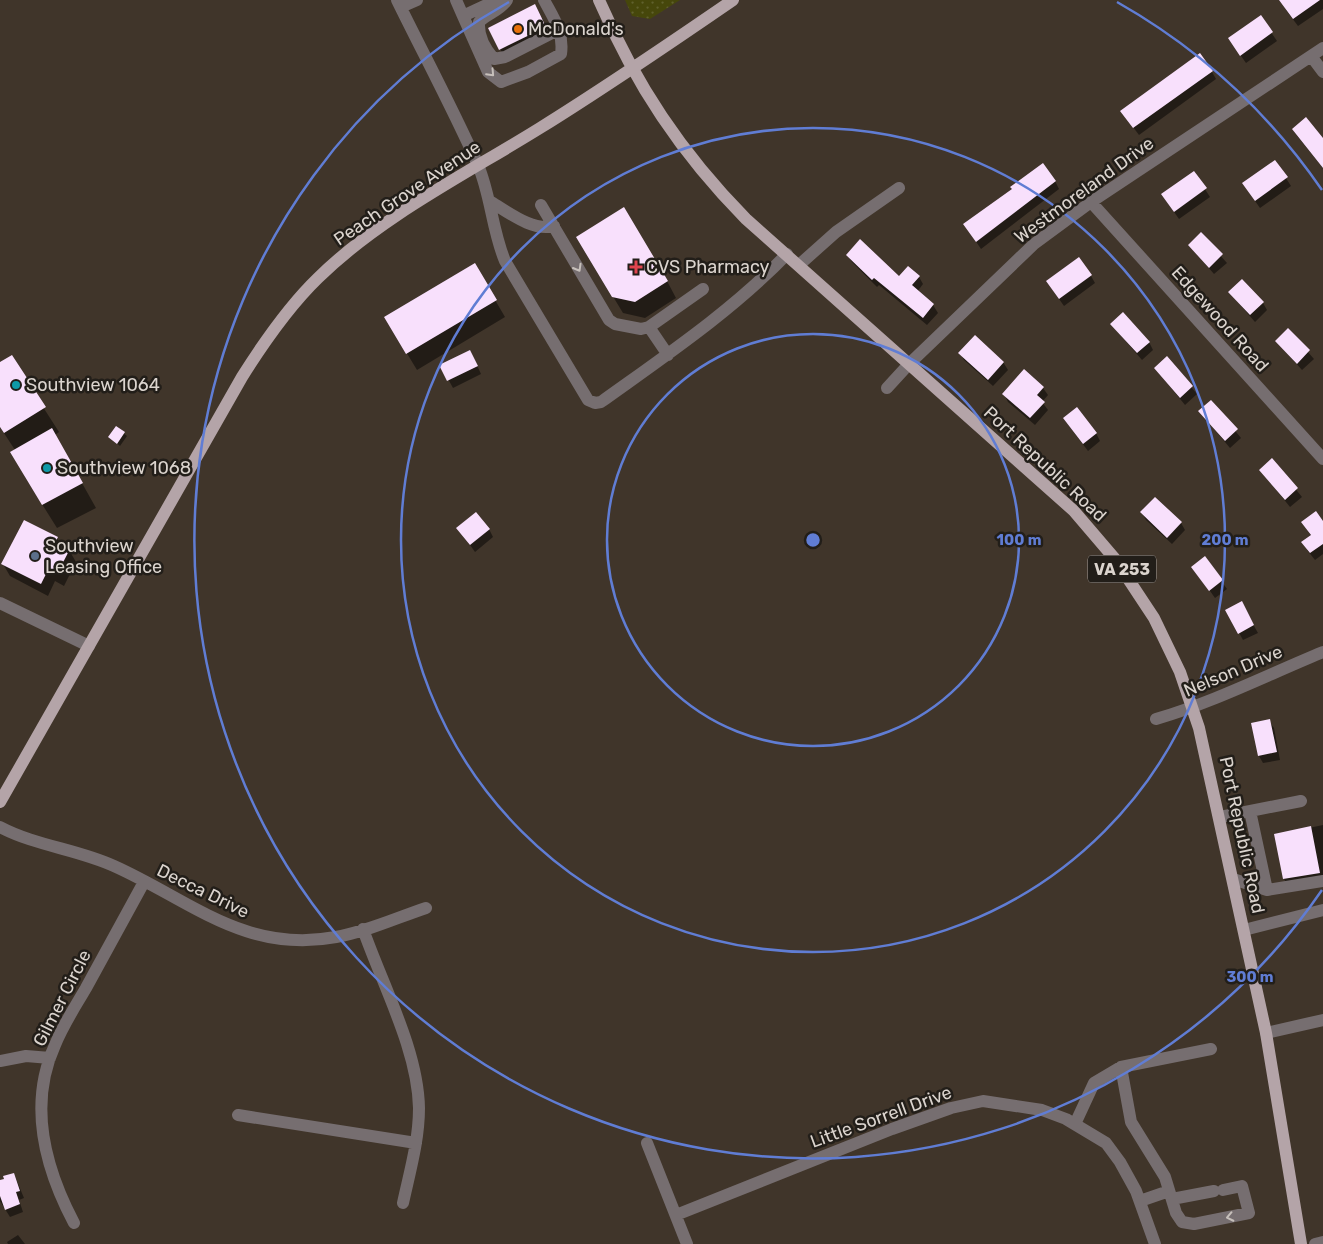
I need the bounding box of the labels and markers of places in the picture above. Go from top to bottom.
place label: McDonald's [528,18,624,40]
marker: McDonald's [512,23,524,35]
place label: CVS Pharmacy [646,256,770,278]
marker: CVS Pharmacy [630,261,642,273]
place label: Southview 1064 [26,374,160,396]
marker: Southview 1064 [10,379,22,391]
place label: Southview 1068 [57,457,191,479]
marker: Southview 1068 [41,462,53,474]
centre of rings [804,531,822,549]
place label: Southview Leasing Office [45,535,162,578]
marker: Southview Leasing Office [29,550,41,562]

